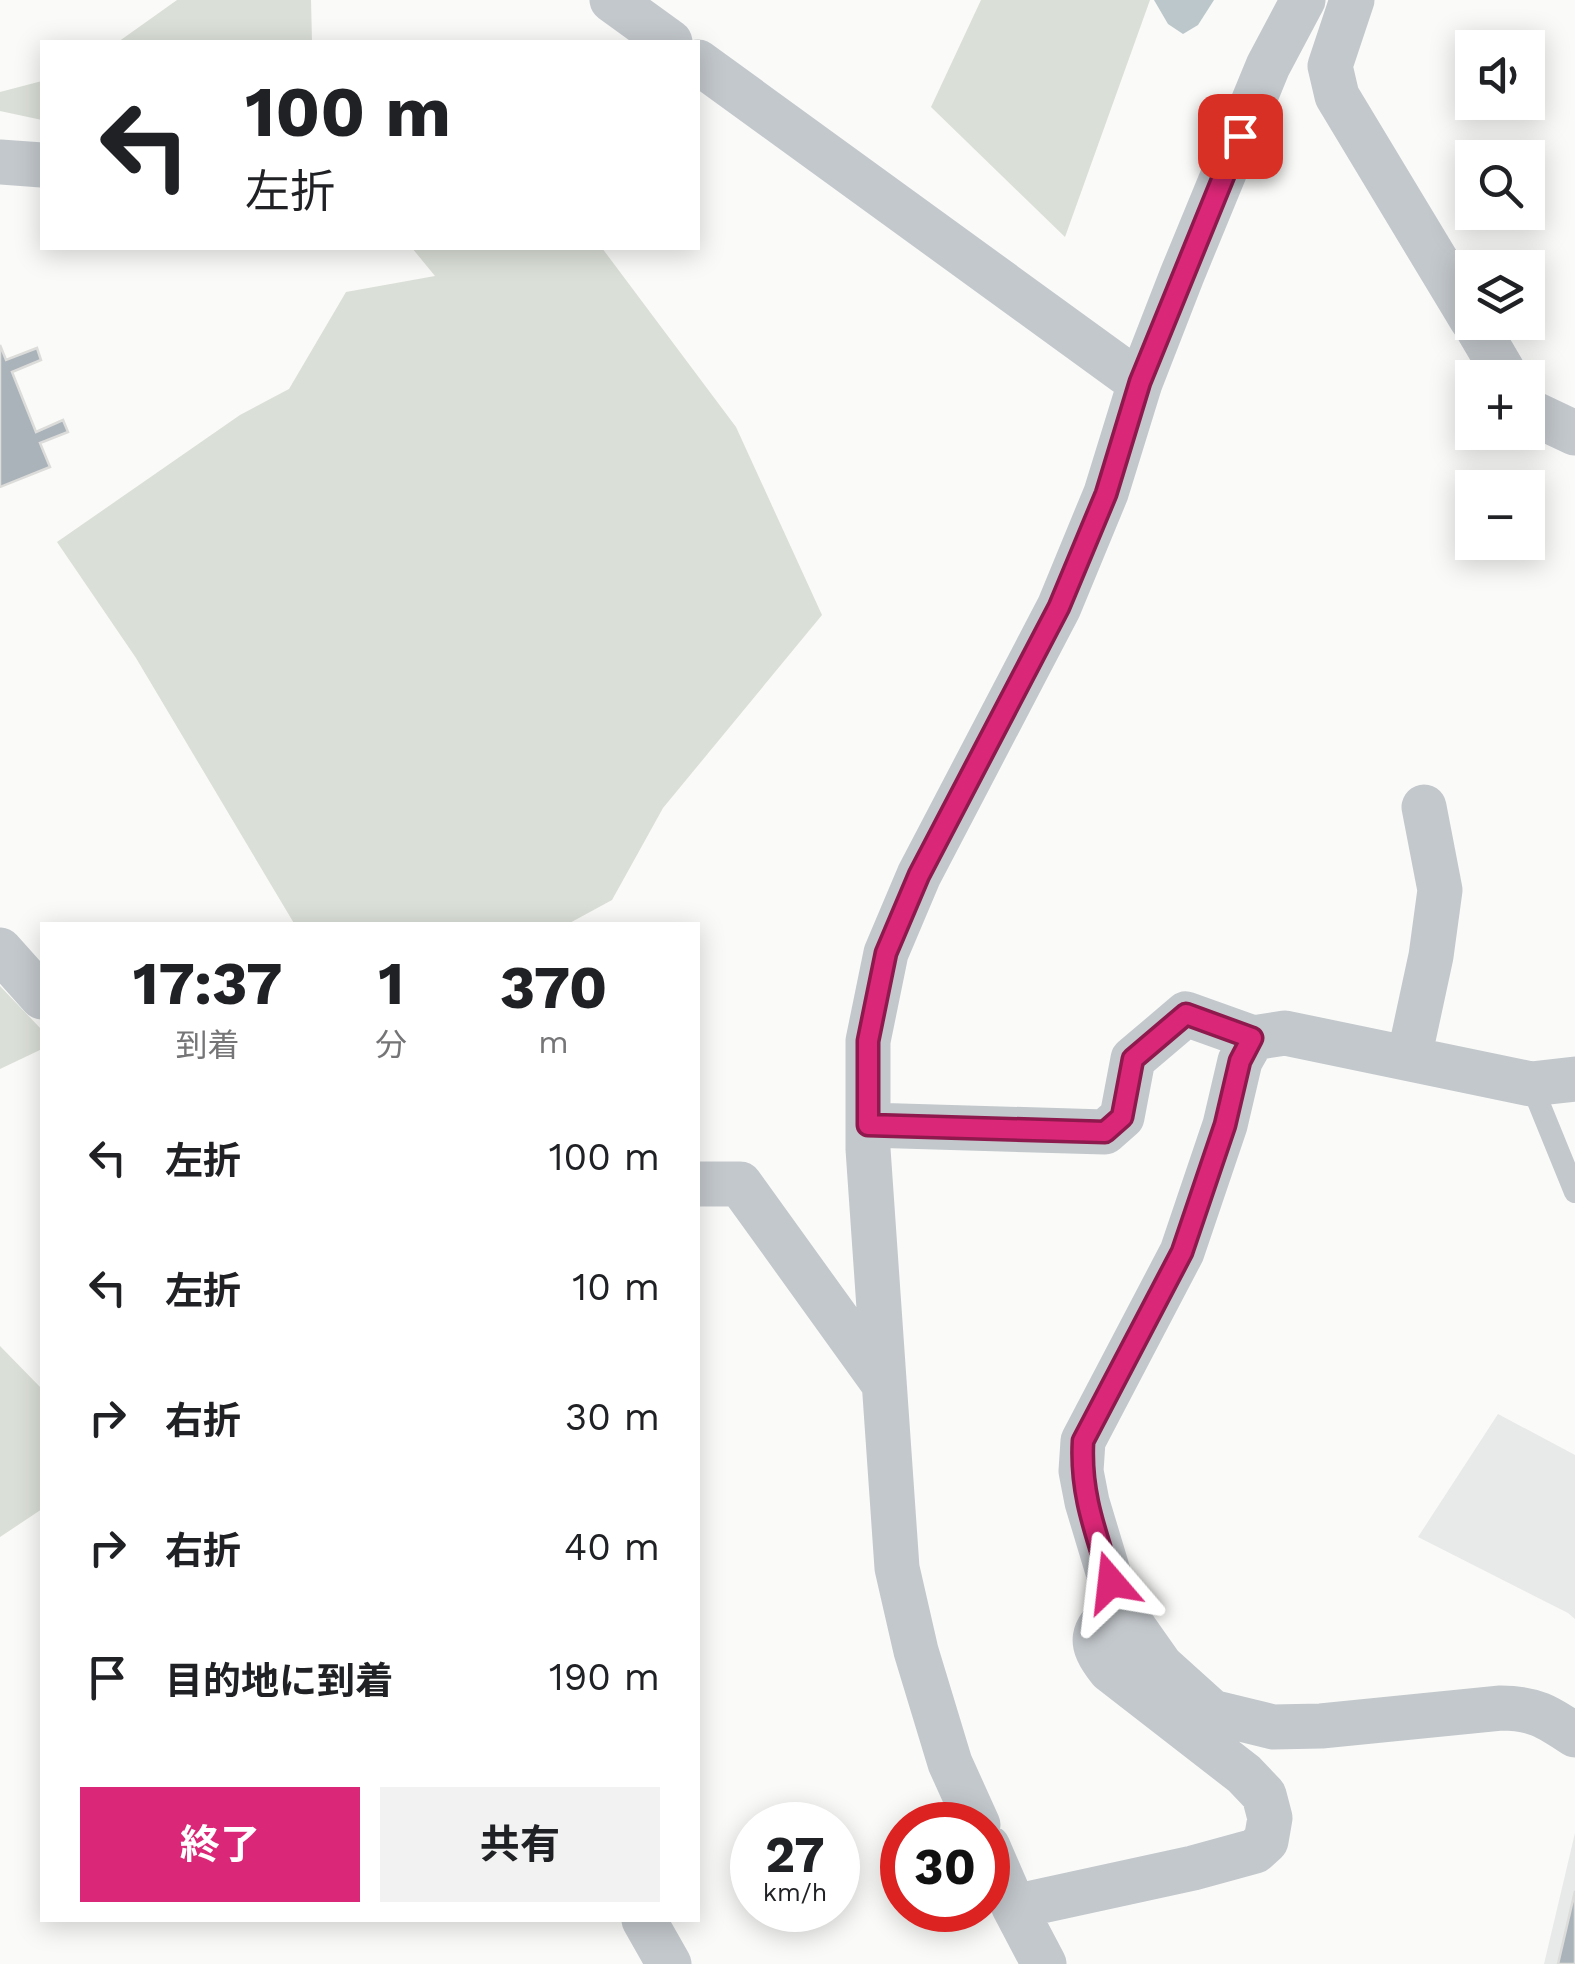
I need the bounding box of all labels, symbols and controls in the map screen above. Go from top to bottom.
map controls [1455,30,1545,560]
button: sound [1455,30,1545,120]
text: 100 m [245,71,451,153]
icon: left [80,80,210,210]
pin [1198,94,1283,179]
icon: arrive [1213,109,1268,164]
button: search [1455,140,1545,230]
text: 左折 [245,165,335,218]
button: layers [1455,250,1545,340]
button: + [1455,360,1545,450]
button: − [1455,470,1545,560]
text: 17:37 [133,948,282,1019]
text: 1 [378,948,404,1019]
text: 370 [500,952,607,1023]
text: m [538,1023,569,1061]
text: 到着 [176,1026,240,1064]
text: 分 [375,1026,407,1064]
icon: left [80,1130,135,1185]
text: 100 m [549,1135,660,1179]
text: 左折 [165,1139,241,1183]
icon: left [80,1260,135,1315]
text: 10 m [572,1265,660,1309]
text: 左折 [165,1269,241,1313]
icon: right [80,1390,135,1445]
text: 30 m [565,1395,660,1439]
text: 右折 [165,1399,241,1443]
icon: right [80,1520,135,1575]
text: 40 m [564,1525,660,1569]
text: 右折 [165,1529,241,1573]
position arrow [1059,1530,1163,1634]
icon: arrive [80,1650,135,1705]
text: 190 m [549,1655,660,1699]
text: 目的地に到着 [165,1659,393,1703]
button: 終了 [80,1787,360,1902]
button: 共有 [380,1787,660,1902]
speed limit sign: 30 [880,1802,1010,1932]
text: 27 [765,1825,825,1884]
text: km/h [763,1878,827,1907]

